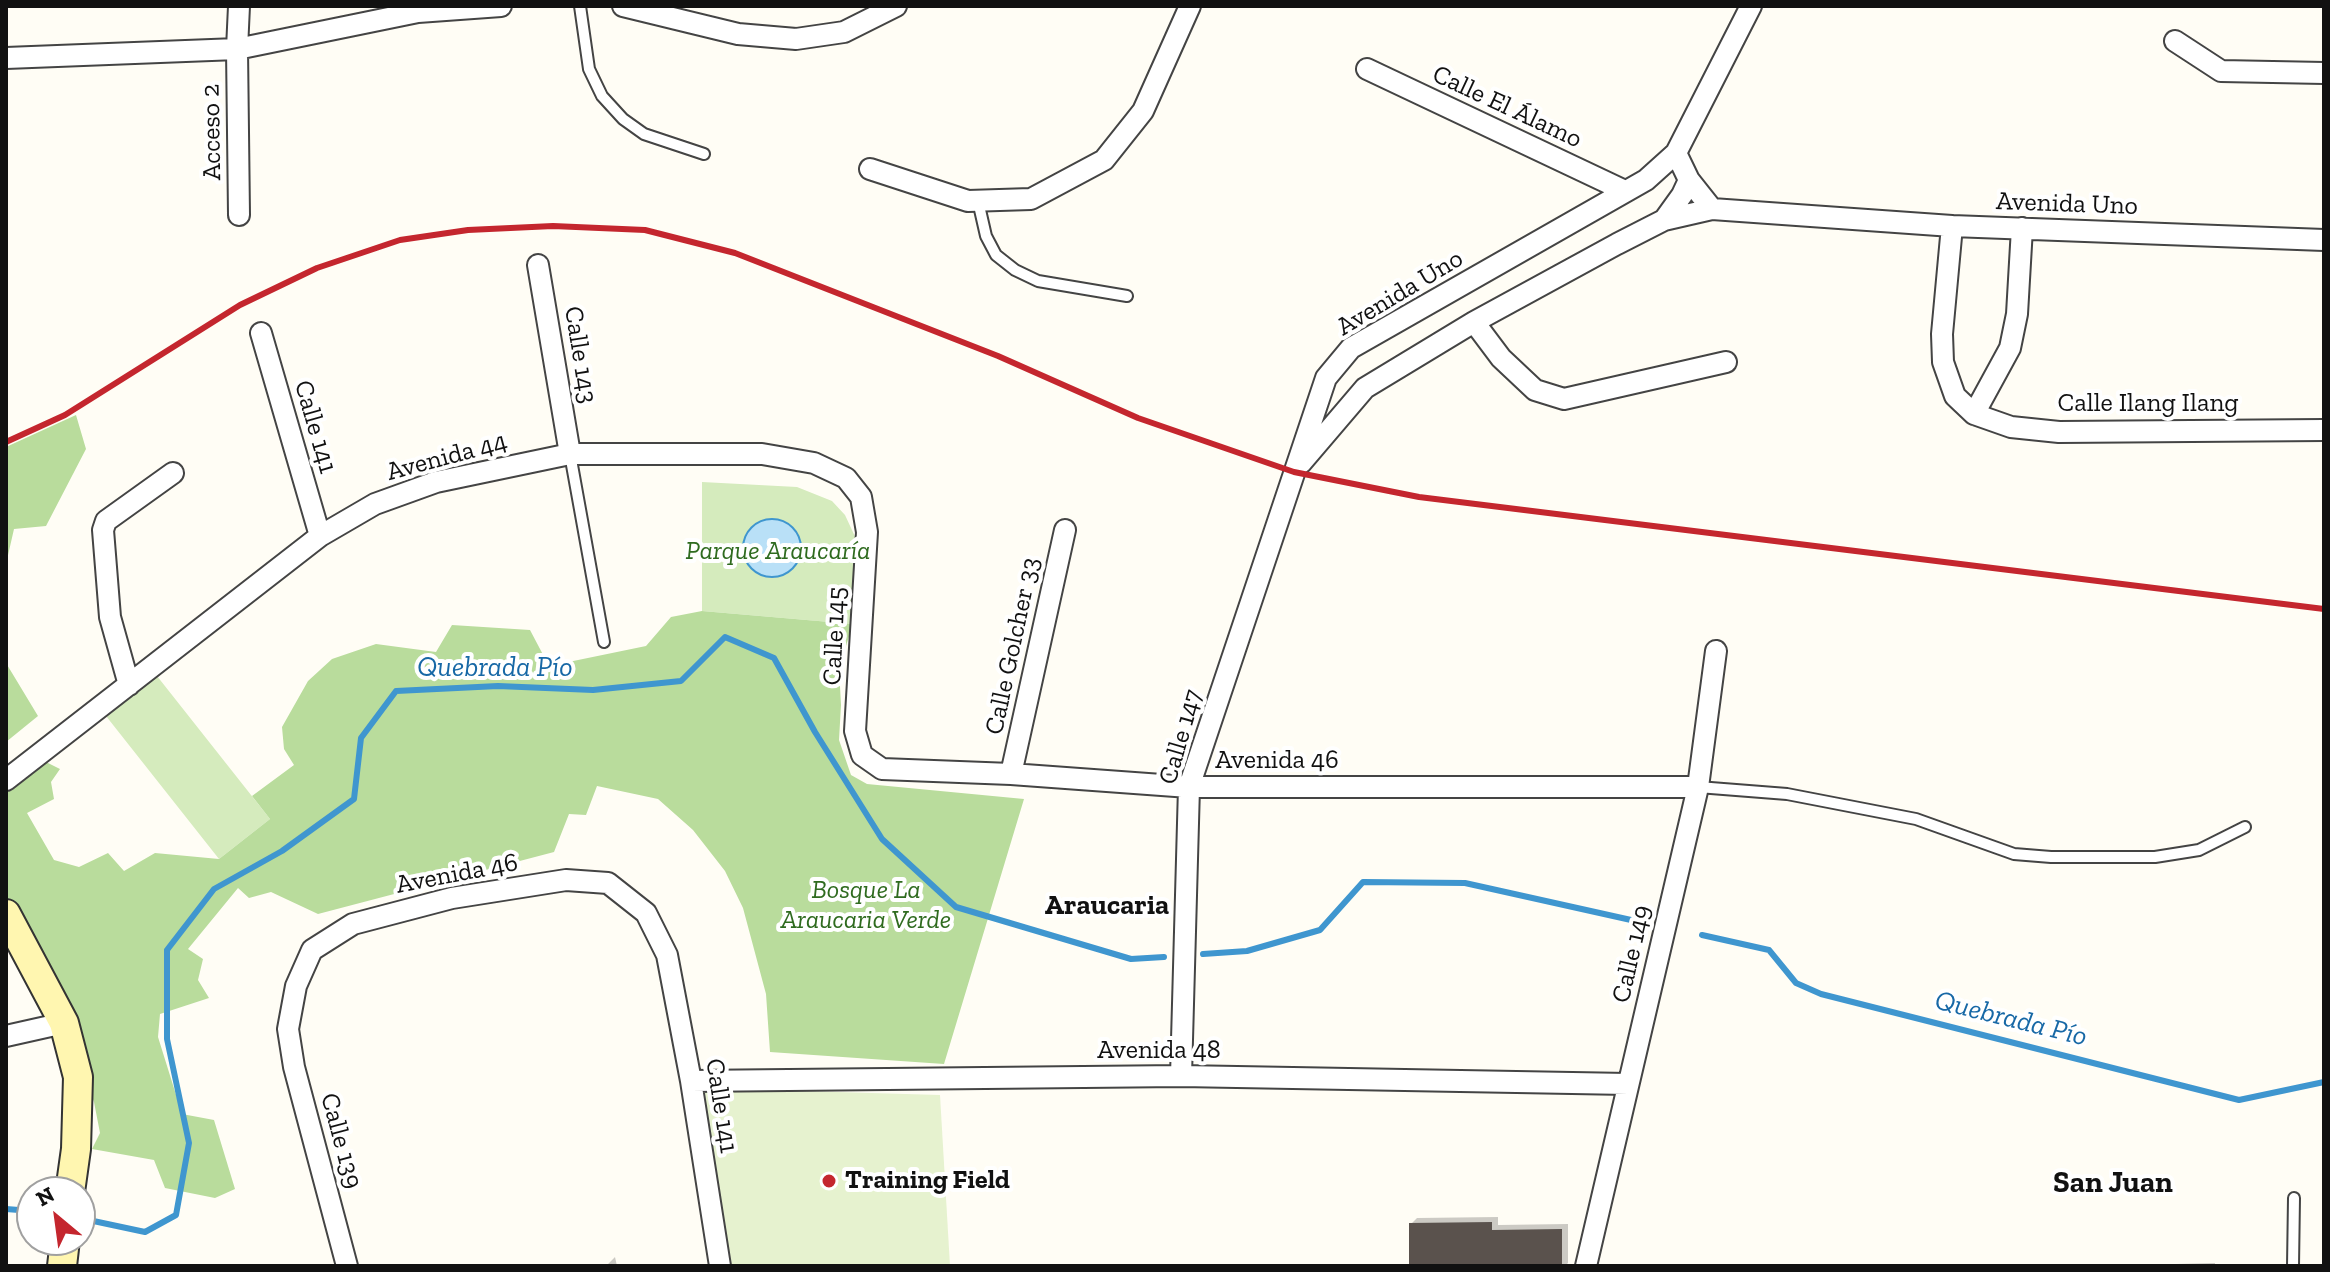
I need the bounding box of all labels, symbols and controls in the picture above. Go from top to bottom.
street label: Calle El Álamo [1427,59,1587,155]
street label: Acceso 2 [196,83,228,181]
street label: Avenida Uno [1996,186,2138,222]
street label: Avenida Uno [1331,243,1469,343]
street label: Calle 143 [557,304,603,406]
street label: Calle 141 [287,377,343,477]
street label: Calle Ilang Ilang [2057,388,2239,420]
street label: Avenida 44 [383,426,511,488]
park label: Parque Araucaría [686,536,870,568]
street label: Calle Golcher 33 [979,554,1047,738]
street label: Calle 145 [817,586,853,686]
water label: Quebrada Pío [417,651,573,685]
street label: Calle 147 [1153,686,1209,788]
street label: Avenida 46 [1215,745,1339,777]
street label: Avenida 46 [393,847,521,901]
park label: Bosque La Araucaria Verde [781,875,951,936]
district label: Araucaria [1045,889,1169,923]
street label: Calle 149 [1606,902,1658,1006]
water label: Quebrada Pío [1931,984,2091,1054]
street label: Avenida 48 [1097,1035,1221,1067]
street label: Calle 141 [698,1056,744,1156]
street label: Calle 139 [313,1090,369,1192]
place label: Training Field [845,1165,1010,1197]
district label: San Juan [2053,1165,2173,1201]
marker: Training Field [820,1172,838,1190]
north arrow [16,1176,96,1256]
text: N [31,1180,59,1212]

